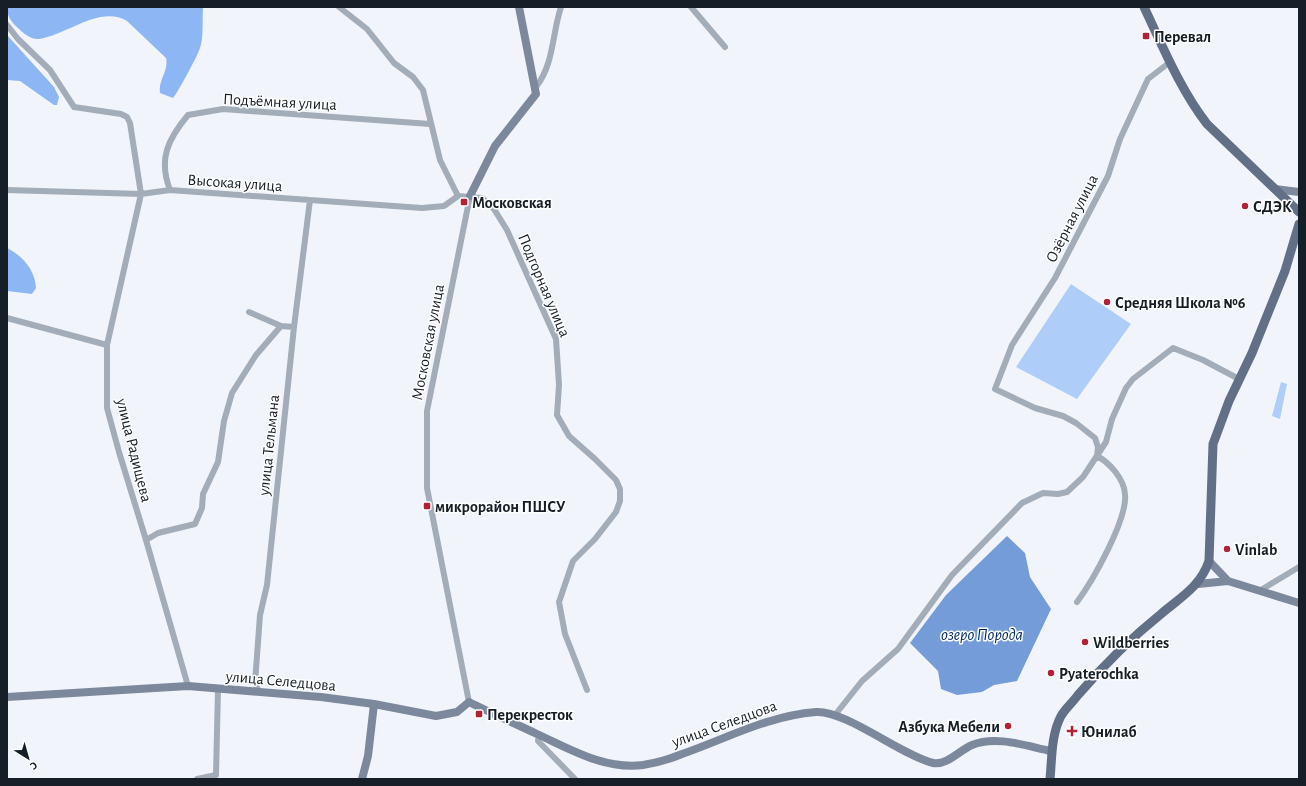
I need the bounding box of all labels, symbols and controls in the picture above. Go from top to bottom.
place label: Перевал [1154,29,1211,45]
marker: Перевал [1141,31,1151,41]
street label: Подъёмная улица [223,91,337,114]
street label: Высокая улица [187,172,283,195]
street label: Озёрная улица [1043,172,1102,265]
place label: Московская [472,195,552,211]
marker: Московская [459,197,469,207]
place label: СДЭК [1253,199,1292,215]
marker: СДЭК [1240,201,1250,211]
street label: Подгорная улица [514,231,573,340]
street label: Московская улица [409,283,448,402]
place label: Средняя Школа №6 [1115,295,1246,311]
marker: Средняя Школа №6 [1102,297,1112,307]
street label: улица Тельмана [256,394,283,497]
street label: улица Радищева [112,396,155,504]
place label: микрорайон ПШСУ [435,499,566,515]
marker: микрорайон ПШСУ [422,501,432,511]
place label: Vinlab [1235,542,1277,558]
marker: Vinlab [1222,544,1232,554]
water label: озеро Порода [941,626,1023,644]
place label: Wildberries [1093,635,1169,651]
marker: Wildberries [1080,637,1090,647]
place label: Pyaterochka [1059,666,1139,683]
street label: улица Селедцова [224,668,337,695]
marker: Pyaterochka [1046,668,1056,678]
street label: улица Селедцова [669,698,779,752]
place label: Перекресток [487,707,573,723]
marker: Перекресток [474,709,484,719]
place label: Азбука Мебели [898,719,1000,736]
marker: Азбука Мебели [1003,721,1013,731]
place label: Юнилаб [1081,724,1137,740]
marker: Юнилаб [1066,725,1078,737]
north arrow [8,738,48,778]
text: С [28,759,39,772]

